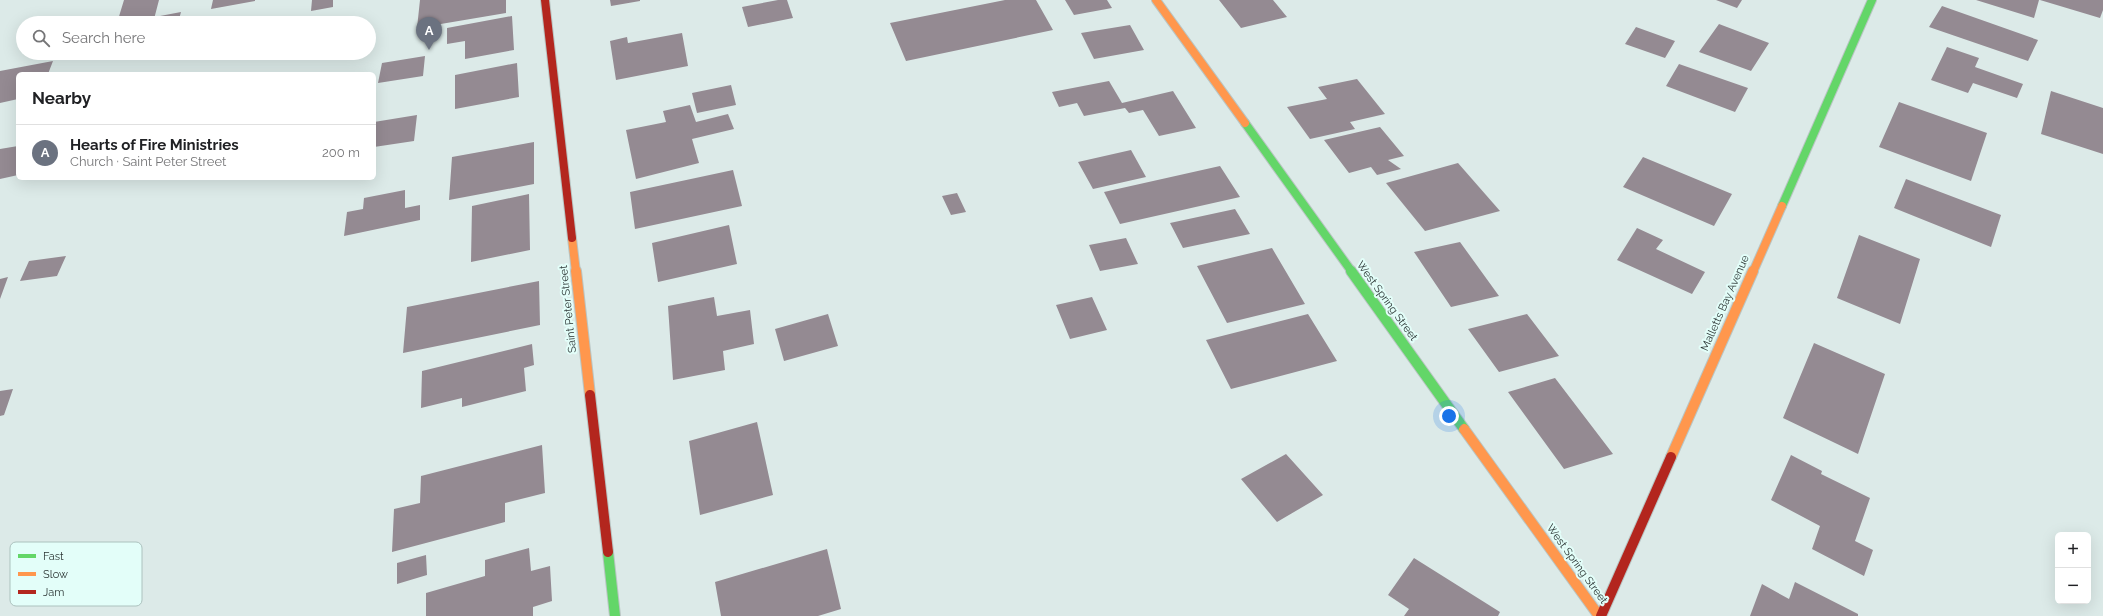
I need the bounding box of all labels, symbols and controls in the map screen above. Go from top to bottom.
search box [16,16,376,60]
pin: A [416,17,442,50]
icon: search [30,27,52,49]
text: Search here [62,29,145,47]
text: Nearby [32,88,91,108]
text: Hearts of Fire Ministries [70,136,239,154]
text: A [41,145,49,160]
text: 200 m [322,145,360,160]
text: Church · Saint Peter Street [70,154,226,169]
street label: Malletts Bay Avenue [1698,253,1752,353]
street label: West Spring Street [1354,259,1420,344]
street label: Saint Peter Street [557,264,579,353]
your location [1439,406,1459,426]
street label: West Spring Street [1544,522,1610,607]
map controls [2055,532,2091,604]
button: + [2055,532,2091,568]
legend [10,542,142,606]
text: Fast [43,550,64,563]
text: Slow [43,568,68,581]
button: − [2055,568,2091,604]
text: Jam [43,586,64,599]

